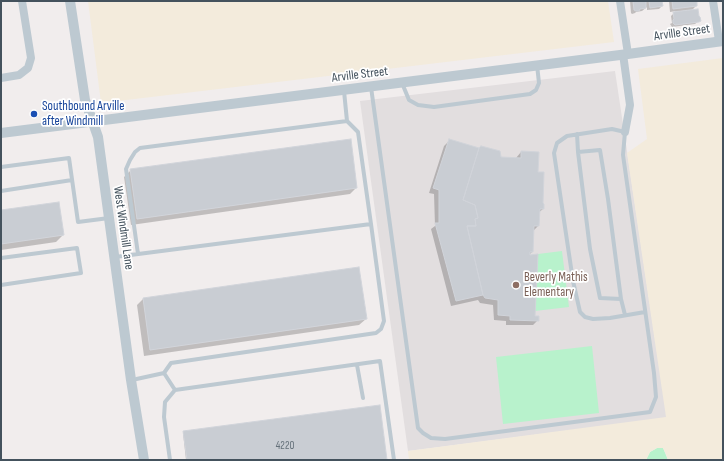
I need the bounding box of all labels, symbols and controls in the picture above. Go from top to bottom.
street label: Arville Street [653,21,711,45]
street label: Arville Street [331,64,389,86]
place label: Southbound Arville after Windmill [42,99,124,130]
marker: Southbound Arville after Windmill [29,109,39,119]
street label: West Windmill Lane [109,185,137,271]
place label: Beverly Mathis Elementary [524,270,588,301]
marker: Beverly Mathis Elementary [511,280,521,290]
house number: 4220 [276,439,294,453]

